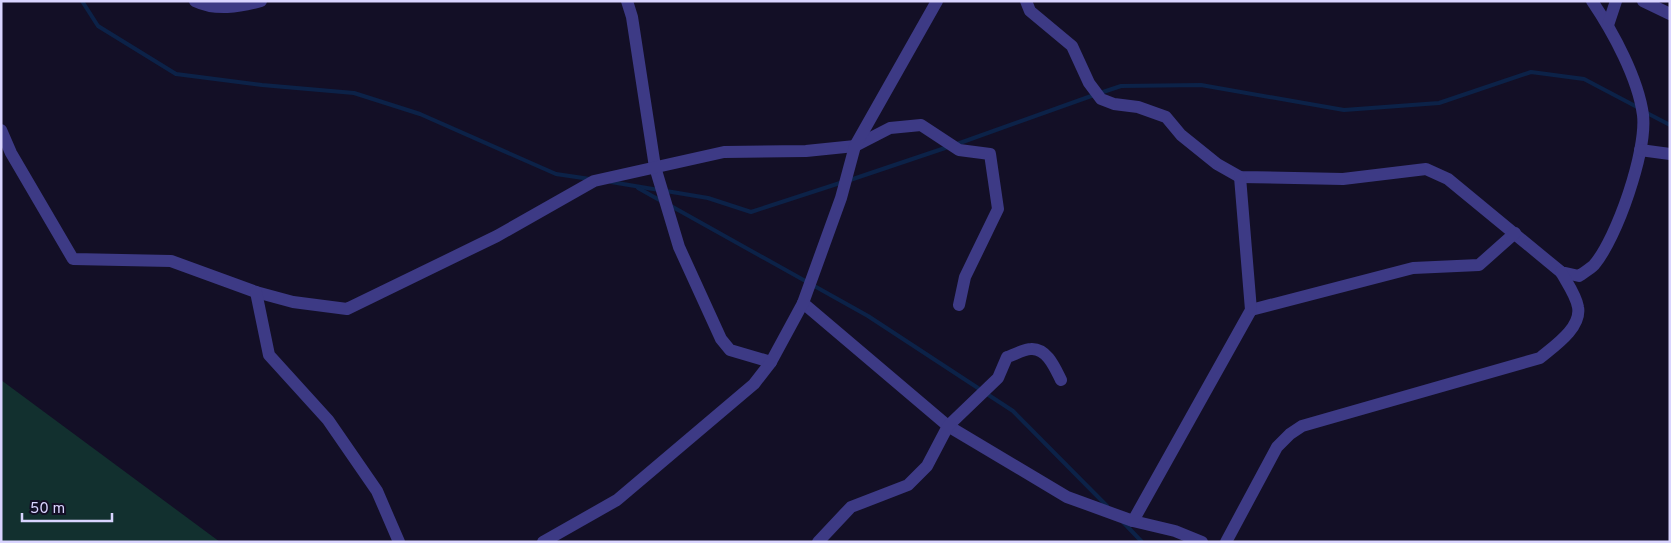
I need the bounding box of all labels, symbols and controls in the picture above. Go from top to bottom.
scale bar [22,490,112,522]
text: 50 m [30,500,65,519]

